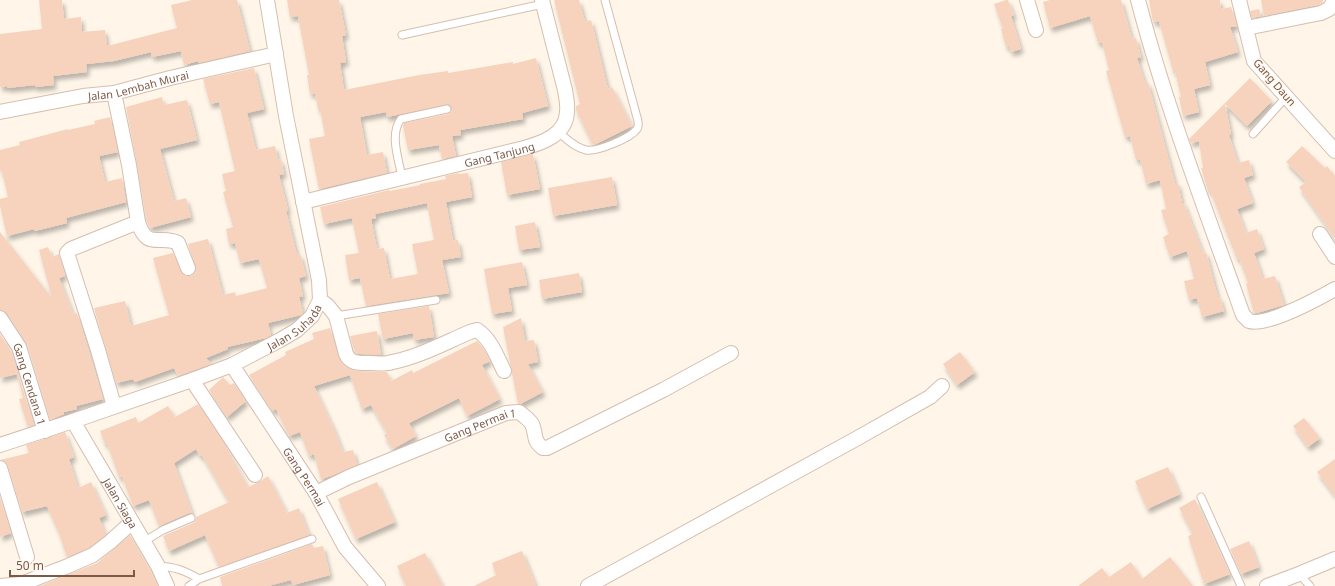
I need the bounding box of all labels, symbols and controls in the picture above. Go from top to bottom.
street label: Gang Daun [1250,55,1300,109]
street label: Jalan Lembah Murai [86,67,190,103]
street label: Gang Tanjung [462,138,536,170]
street label: Jalan Suhada [263,301,324,354]
street label: Gang Cendana 1 [10,339,50,427]
street label: Gang Permai 1 [442,405,517,445]
street label: Gang Permai [280,444,329,509]
street label: Jalan Siaga [100,474,142,531]
scale bar [10,552,134,578]
text: 50 m [16,557,44,574]

